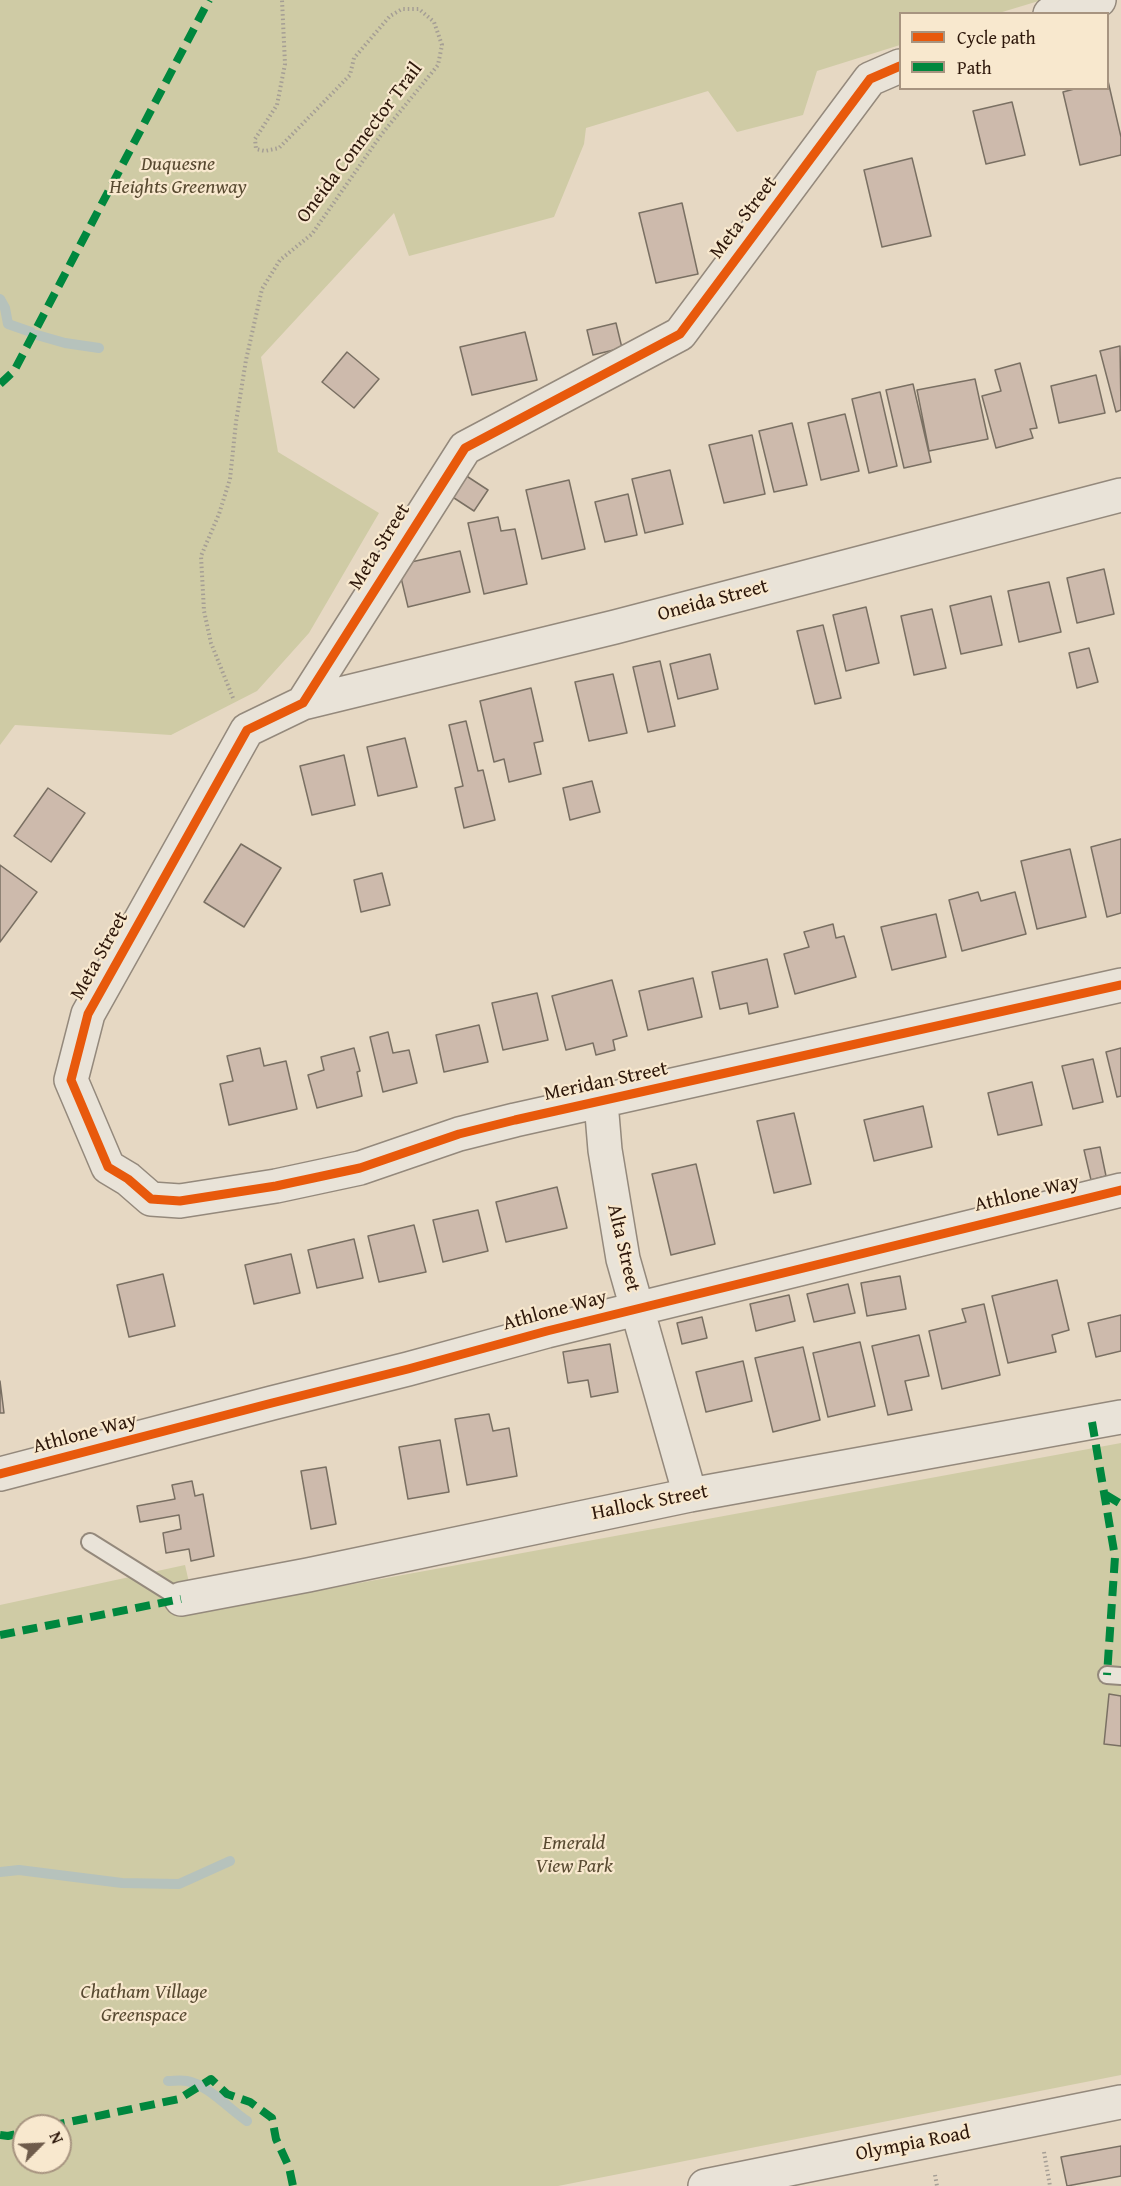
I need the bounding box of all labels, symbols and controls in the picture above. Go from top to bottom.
legend [899,12,1109,90]
text: Cycle path [957,24,1036,51]
text: Path [957,54,992,81]
street label: Oneida Connector Trail [292,58,428,228]
park label: Duquesne Heights Greenway [109,153,247,200]
street label: Meta Street [705,172,783,264]
street label: Meta Street [344,499,416,595]
street label: Oneida Street [655,575,771,627]
street label: Meta Street [66,908,134,1004]
street label: Meridan Street [542,1057,670,1107]
street label: Athlone Way [972,1170,1082,1218]
street label: Alta Street [601,1202,645,1294]
street label: Athlone Way [500,1286,610,1336]
street label: Athlone Way [30,1409,140,1459]
street label: Hallock Street [590,1480,710,1526]
park label: Emerald View Park [535,1832,613,1879]
park label: Chatham Village Greenspace [81,1981,207,2028]
north arrow [12,2114,72,2174]
street label: Olympia Road [854,2121,972,2167]
text: N [43,2128,70,2147]

